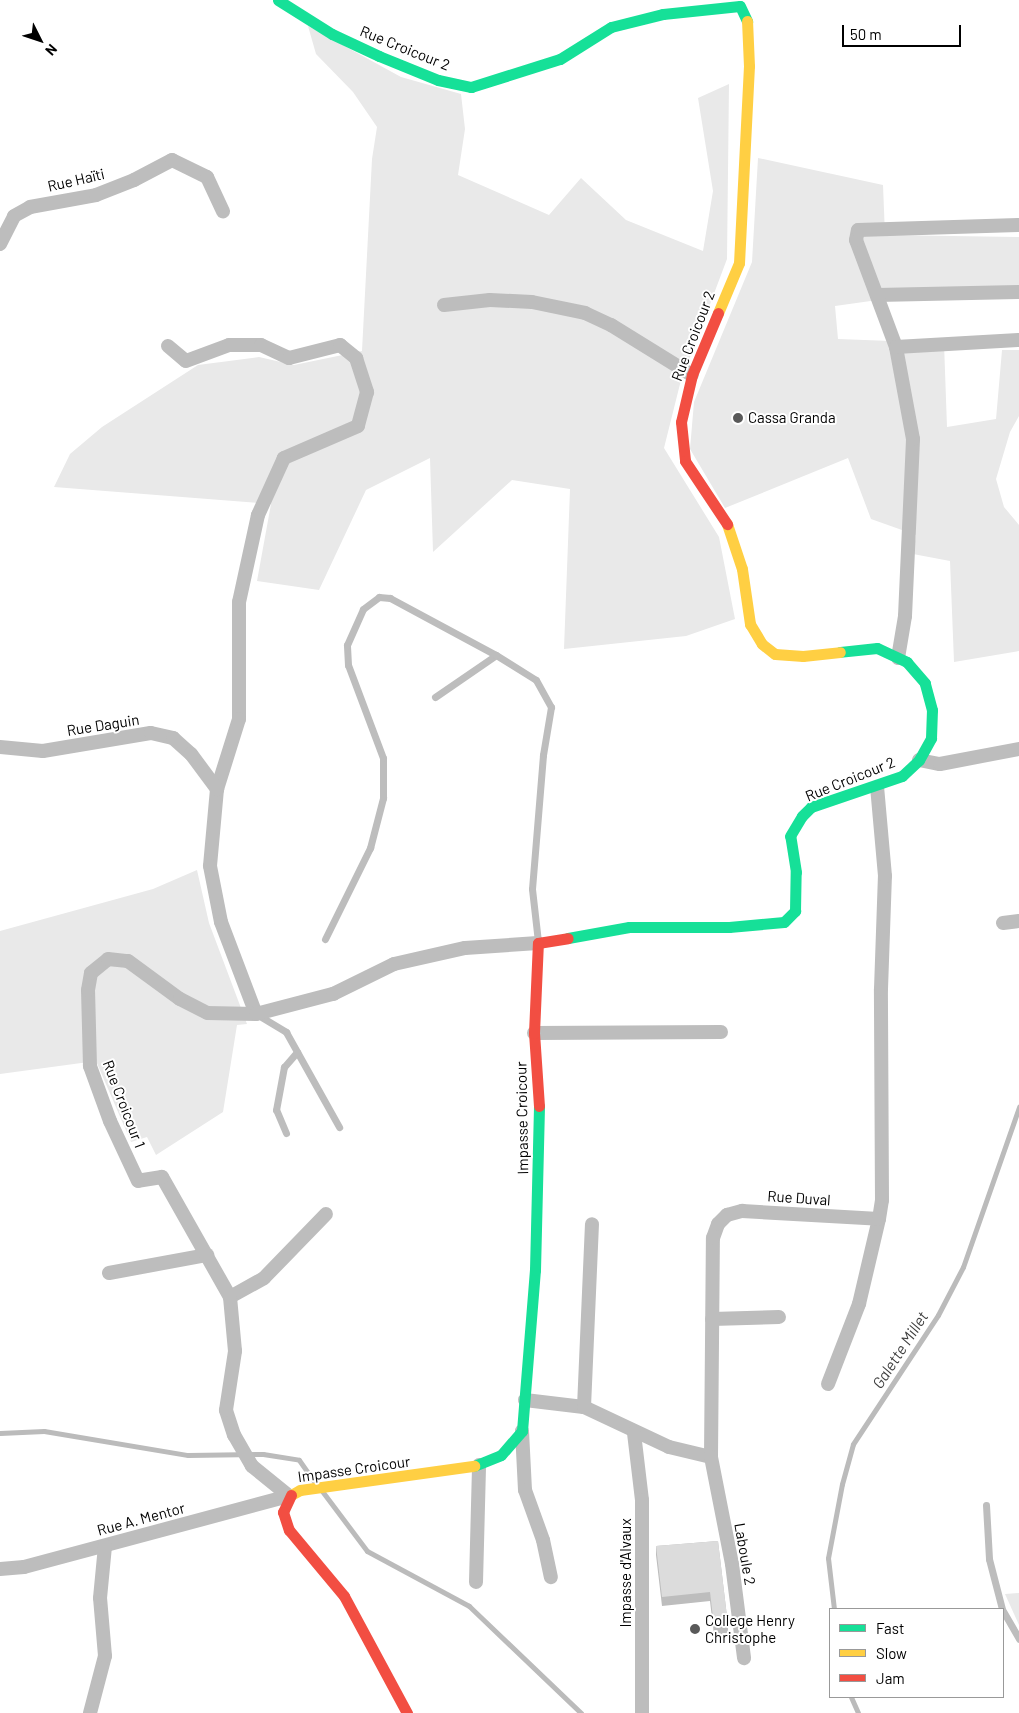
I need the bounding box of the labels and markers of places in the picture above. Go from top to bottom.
place label: Cassa Granda [748,409,836,427]
marker: Cassa Granda [732,412,744,424]
place label: College Henry Christophe [705,1611,795,1646]
marker: College Henry Christophe [689,1623,701,1635]

